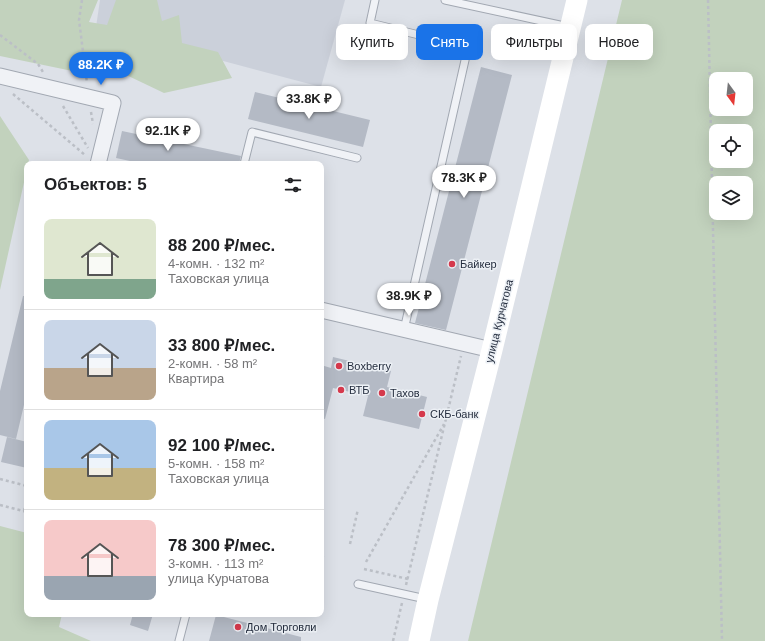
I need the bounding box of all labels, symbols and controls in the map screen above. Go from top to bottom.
chip: Купить [336,24,408,60]
chip: Снять [416,24,483,60]
chip: Фильтры [491,24,577,60]
chip: Новое [585,24,653,60]
pin: 88.2K ₽ [64,52,138,86]
text: 88.2K ₽ [78,57,124,72]
north arrow [709,72,753,116]
map controls [709,72,753,220]
pin: 33.8K ₽ [272,86,346,120]
text: 33.8K ₽ [286,91,332,106]
pin: 92.1K ₽ [131,118,205,152]
text: 92.1K ₽ [145,123,191,138]
button: locate [709,124,753,168]
pin: 78.3K ₽ [427,165,501,199]
text: 78.3K ₽ [441,170,487,185]
icon: filters [282,174,304,196]
text: Объектов: 5 [44,175,147,194]
button: layers [709,176,753,220]
icon: home [76,235,124,283]
text: 88 200 ₽/мес. [168,236,275,255]
text: 4-комн. · 132 m² [168,256,264,271]
place label: Байкер [460,258,497,270]
marker: Байкер [447,259,457,269]
text: Таховская улица [168,271,269,286]
street label: улица Курчатова [483,277,515,364]
pin: 38.9K ₽ [372,283,446,317]
text: 38.9K ₽ [386,288,432,303]
icon: home [76,336,124,384]
text: 33 800 ₽/мес. [168,336,275,355]
text: 2-комн. · 58 m² [168,356,257,371]
place label: Boxberry [347,360,392,372]
marker: Boxberry [334,361,344,371]
text: Квартира [168,371,224,386]
place label: ВТБ [349,384,370,396]
marker: ВТБ [336,385,346,395]
place label: Тахов [390,387,420,399]
marker: Тахов [377,388,387,398]
place label: СКБ-банк [430,408,478,420]
marker: СКБ-банк [417,409,427,419]
icon: home [76,436,124,484]
text: 92 100 ₽/мес. [168,436,275,455]
text: 5-комн. · 158 m² [168,456,264,471]
text: Таховская улица [168,471,269,486]
icon: home [76,536,124,584]
text: 78 300 ₽/мес. [168,536,275,555]
text: 3-комн. · 113 m² [168,556,263,571]
text: улица Курчатова [168,571,269,586]
place label: Дом Торговли [246,621,316,633]
marker: Дом Торговли [233,622,243,632]

